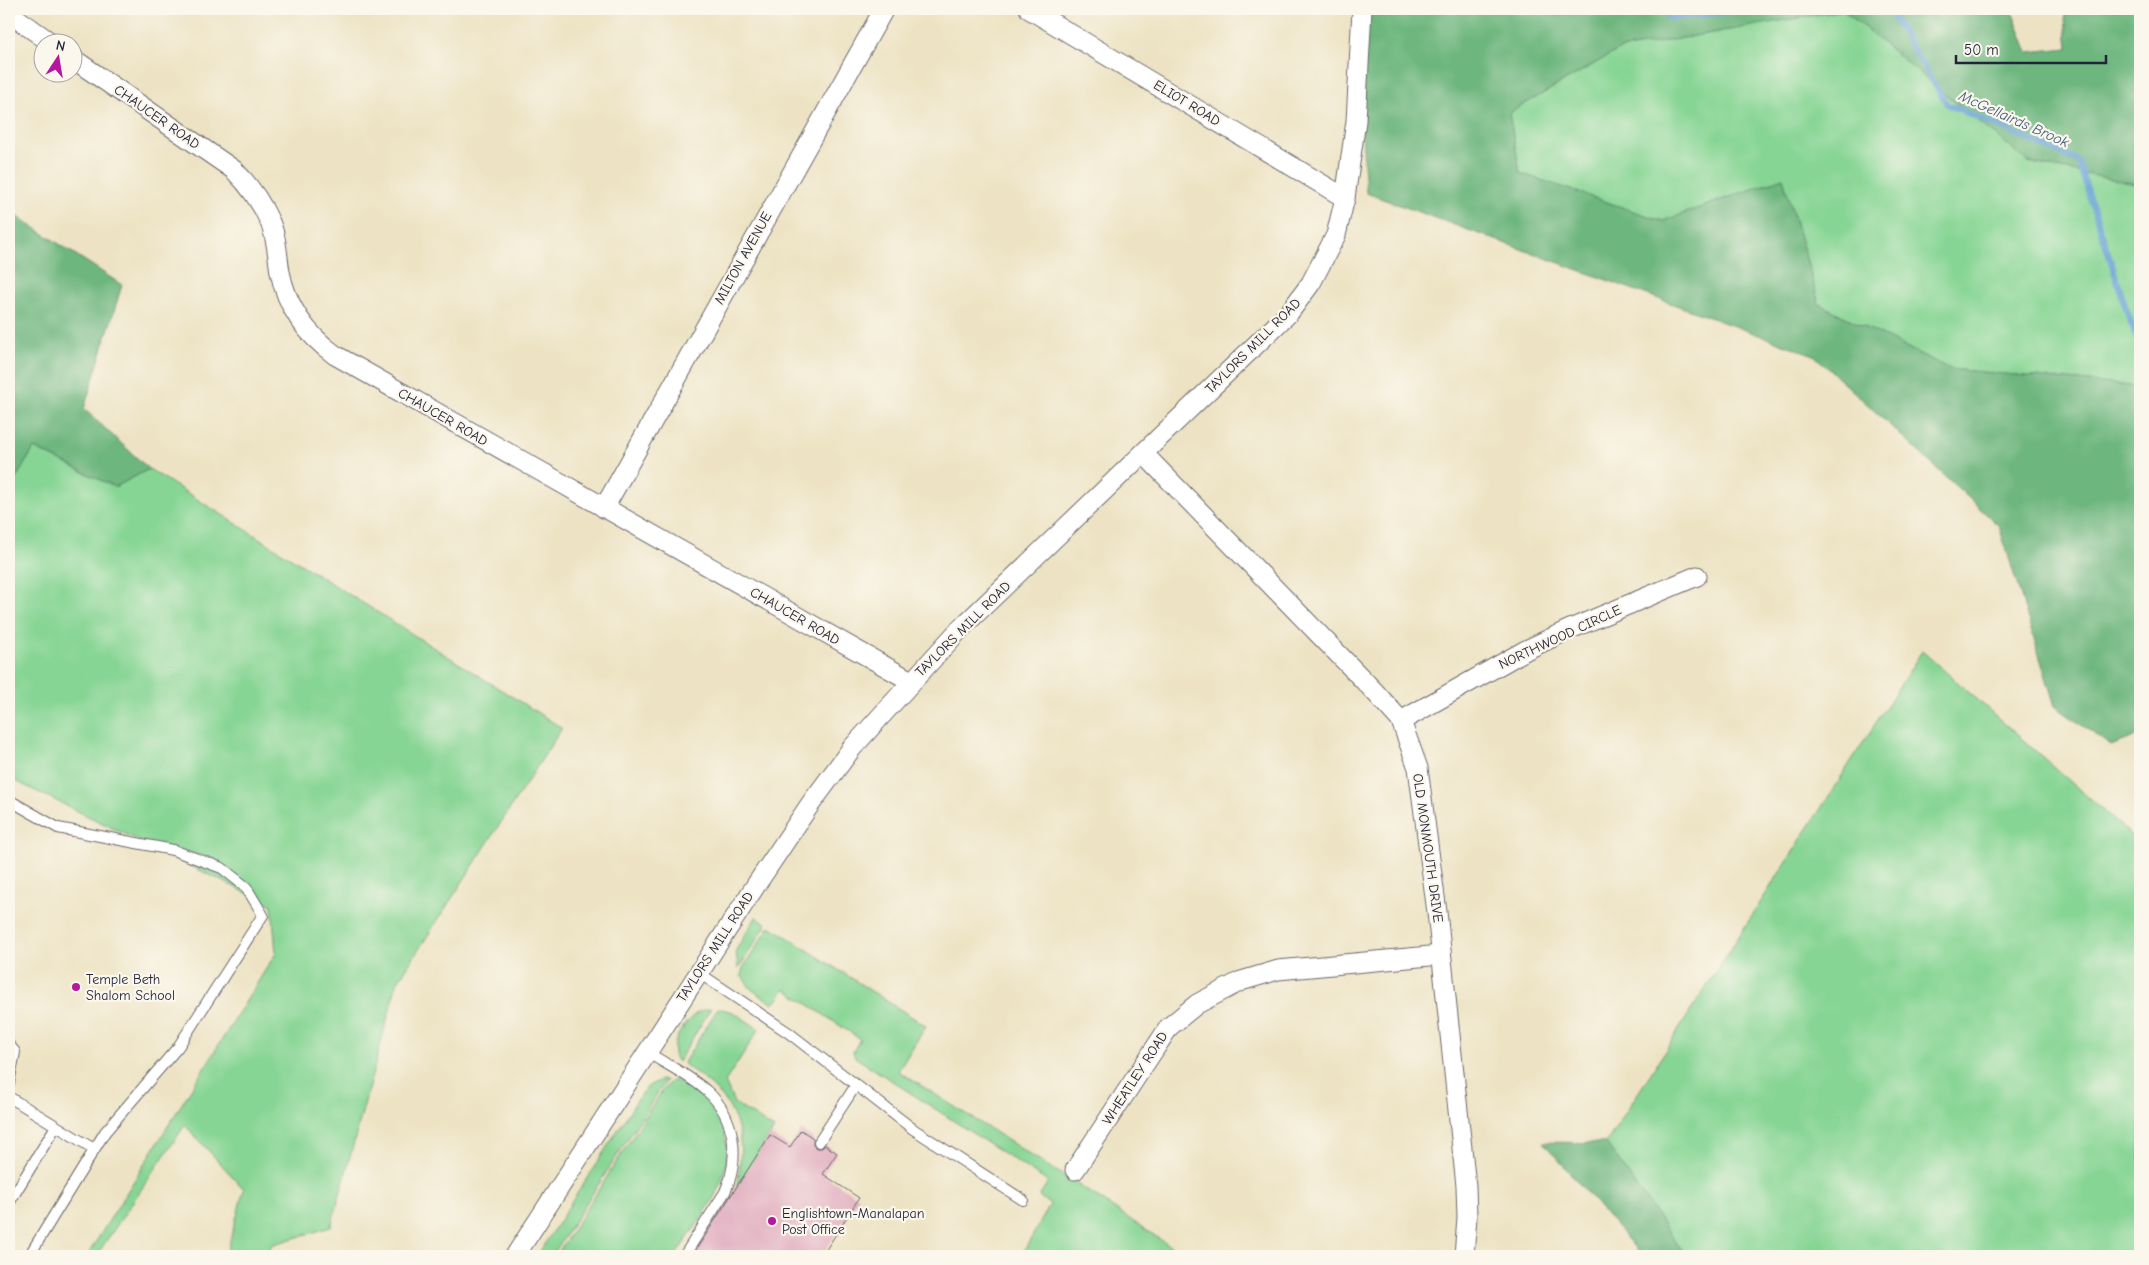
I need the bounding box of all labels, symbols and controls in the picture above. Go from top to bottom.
north arrow [32,32,82,82]
scale bar [1956,32,2106,64]
text: N [54,37,67,55]
text: 50 m [1964,41,1999,59]
street label: ELIOT ROAD [1150,76,1224,130]
street label: CHAUCER ROAD [111,81,203,153]
water label: McGellairds Brook [1955,86,2072,152]
street label: MILTON AVENUE [711,209,775,307]
street label: TAYLORS MILL ROAD [1202,295,1304,397]
street label: CHAUCER ROAD [395,384,491,450]
street label: TAYLORS MILL ROAD [912,578,1014,680]
street label: CHAUCER ROAD [747,583,843,649]
street label: NORTHWOOD CIRCLE [1496,601,1624,673]
street label: OLD MONMOUTH DRIVE [1409,772,1447,924]
street label: TAYLORS MILL ROAD [673,888,757,1005]
place label: Temple Beth Shalom School [86,971,175,1004]
marker: Temple Beth Shalom School [70,981,82,993]
street label: WHEATLEY ROAD [1099,1028,1172,1128]
place label: Englishtown-Manalapan Post Office [782,1205,924,1238]
marker: Englishtown-Manalapan Post Office [766,1215,778,1227]

